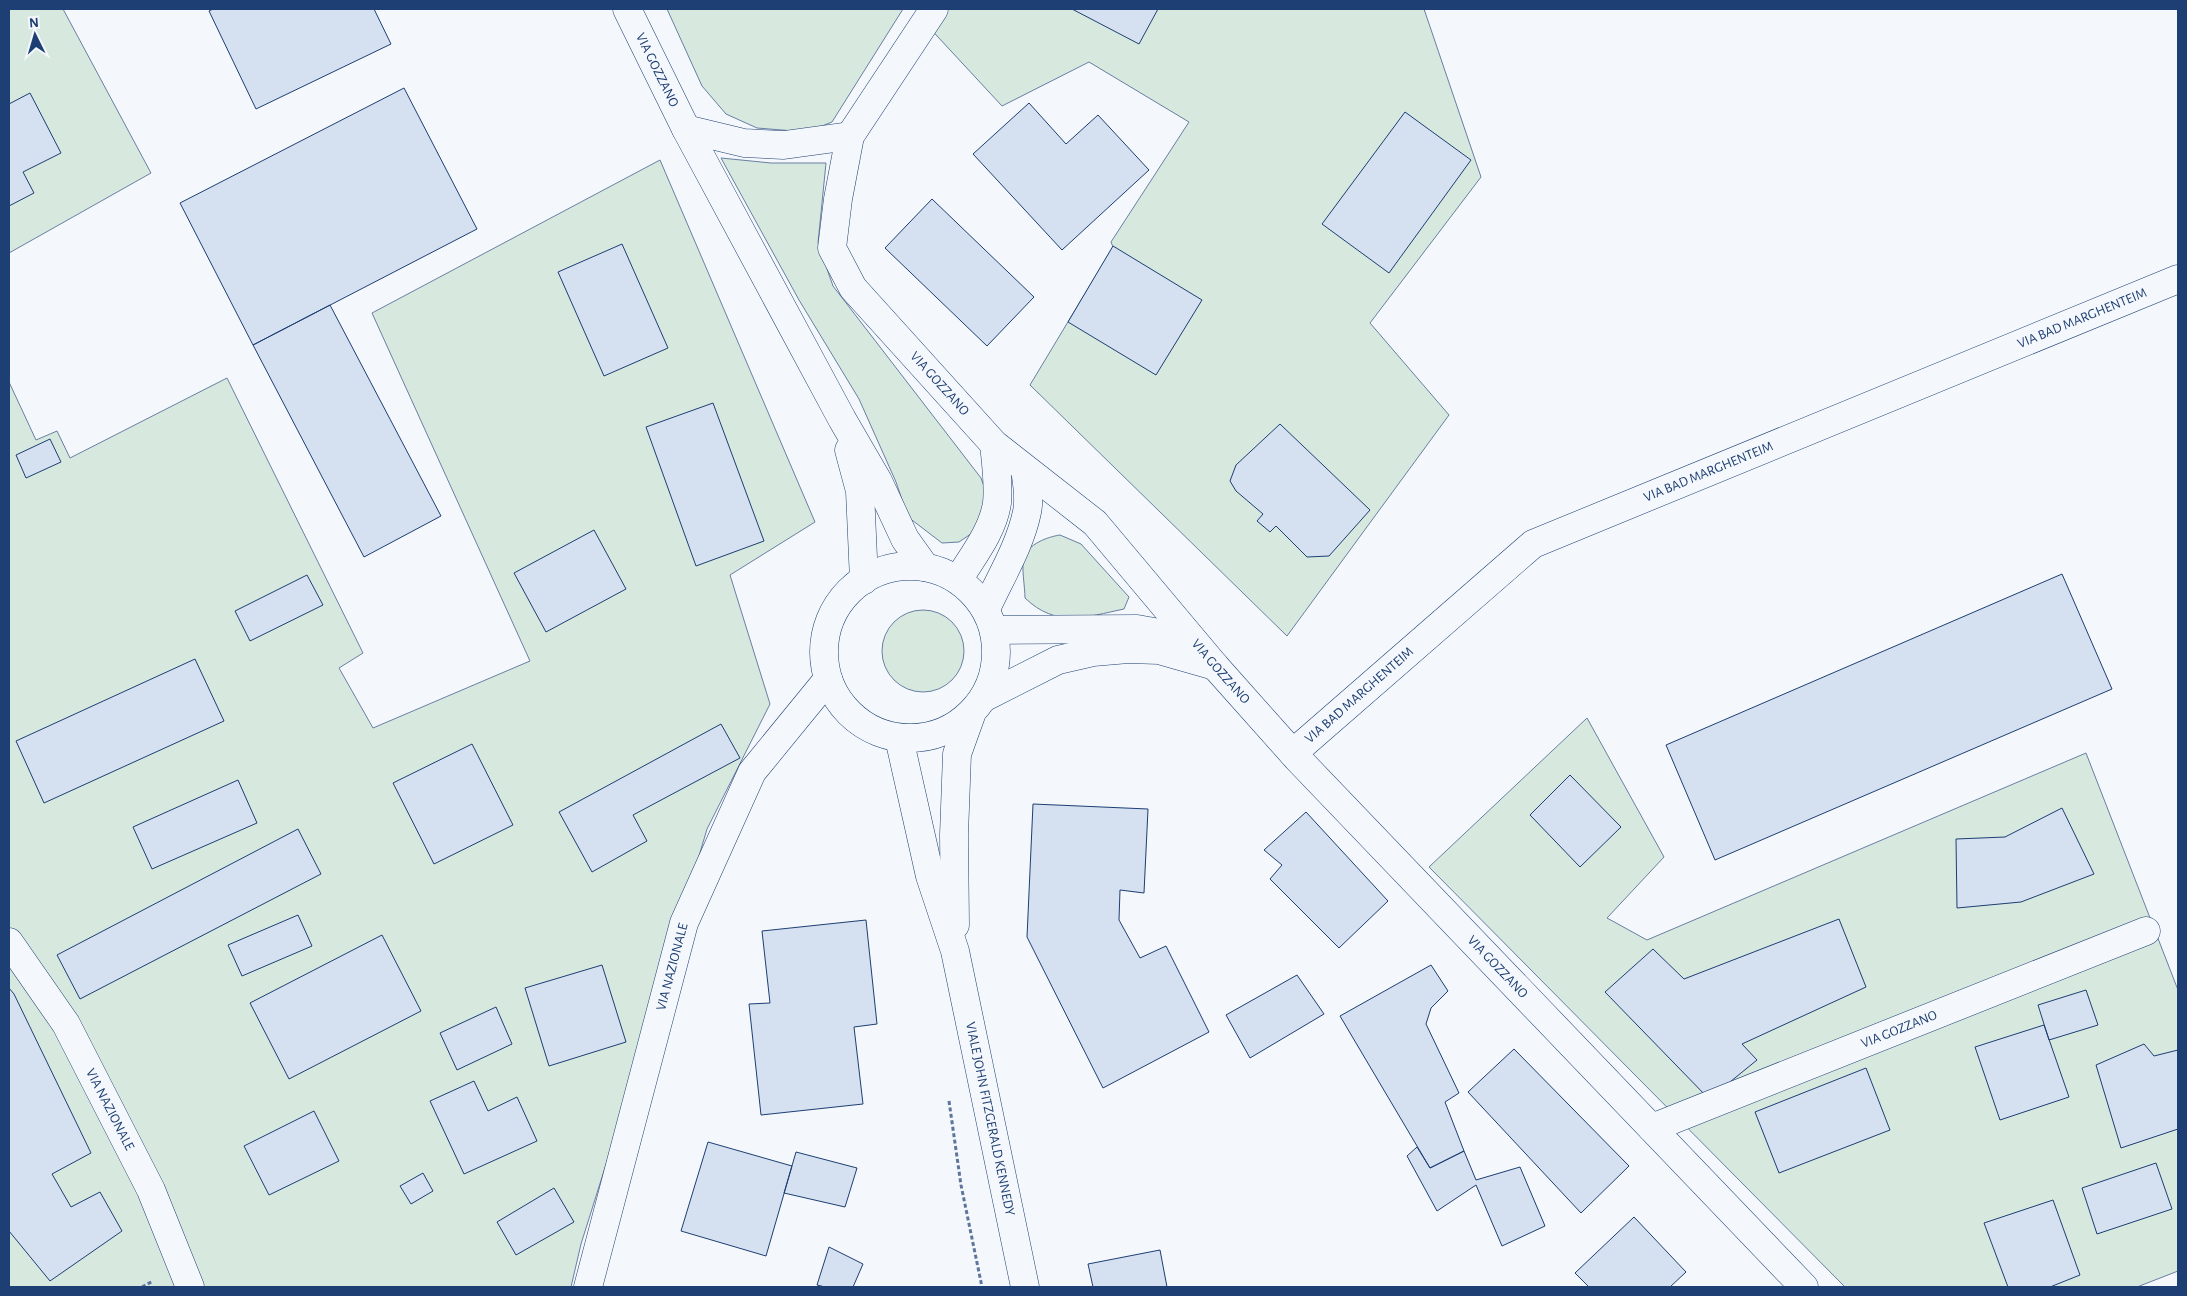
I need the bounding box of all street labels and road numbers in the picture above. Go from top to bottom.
street label: VIA GOZZANO [633,31,681,109]
street label: VIA BAD MARGHENTEIM [2016,286,2149,351]
street label: VIA GOZZANO [907,349,972,418]
street label: VIA BAD MARGHENTEIM [1642,439,1775,505]
street label: VIA GOZZANO [1189,637,1252,707]
street label: VIA BAD MARGHENTEIM [1303,644,1416,746]
street label: VIA NAZIONALE [654,922,691,1012]
street label: VIA GOZZANO [1465,933,1530,1001]
street label: VIA GOZZANO [1859,1008,1939,1051]
street label: VIALE JOHN FITZGERALD KENNEDY [963,1021,1017,1218]
street label: VIA NAZIONALE [83,1066,137,1153]

